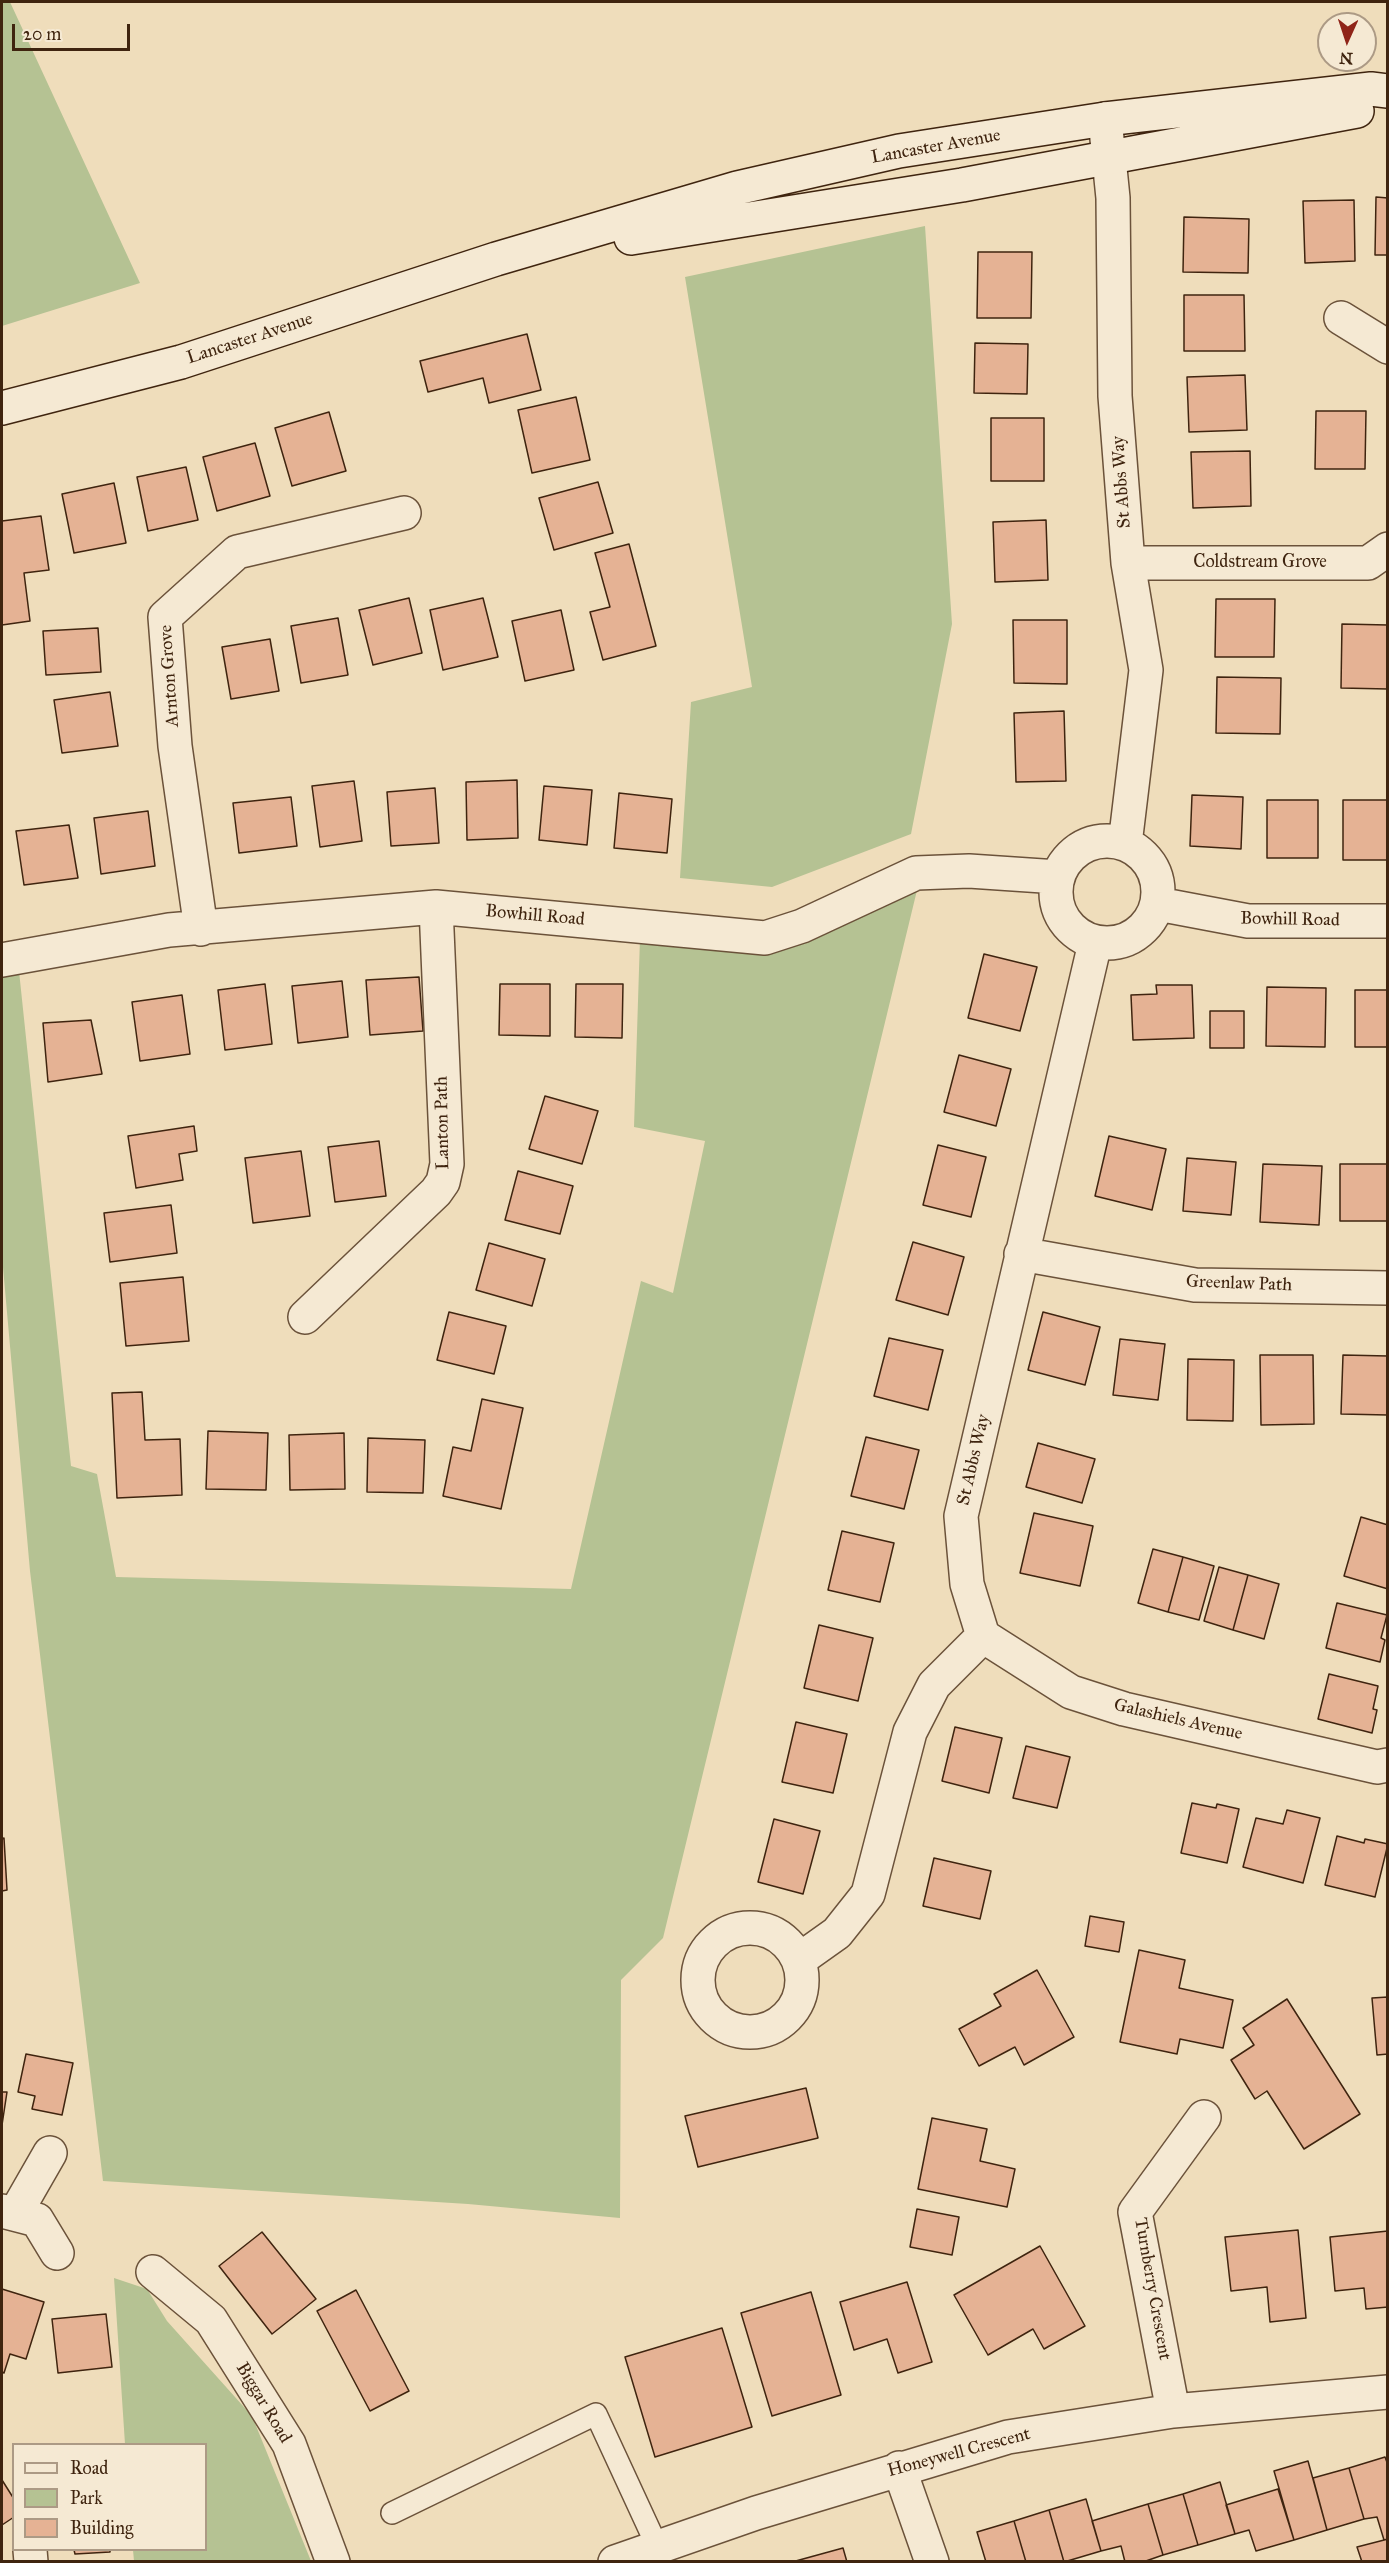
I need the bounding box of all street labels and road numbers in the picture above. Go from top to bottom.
street label: Lancaster Avenue [870,125,1002,169]
street label: Lancaster Avenue [184,308,316,370]
street label: St Abbs Way [1108,435,1136,529]
street label: Coldstream Grove [1193,552,1327,574]
street label: Arnton Grove [156,624,184,728]
street label: Bowhill Road [484,901,586,931]
street label: Bowhill Road [1240,908,1340,932]
street label: Lanton Path [431,1076,455,1170]
street label: Greenlaw Path [1185,1271,1293,1297]
street label: St Abbs Way [953,1412,995,1508]
street label: Galashiels Avenue [1111,1695,1245,1745]
street label: Turnberry Crescent [1129,2216,1175,2362]
street label: Biggar Road [231,2359,295,2447]
street label: Honeywell Crescent [885,2424,1033,2482]

